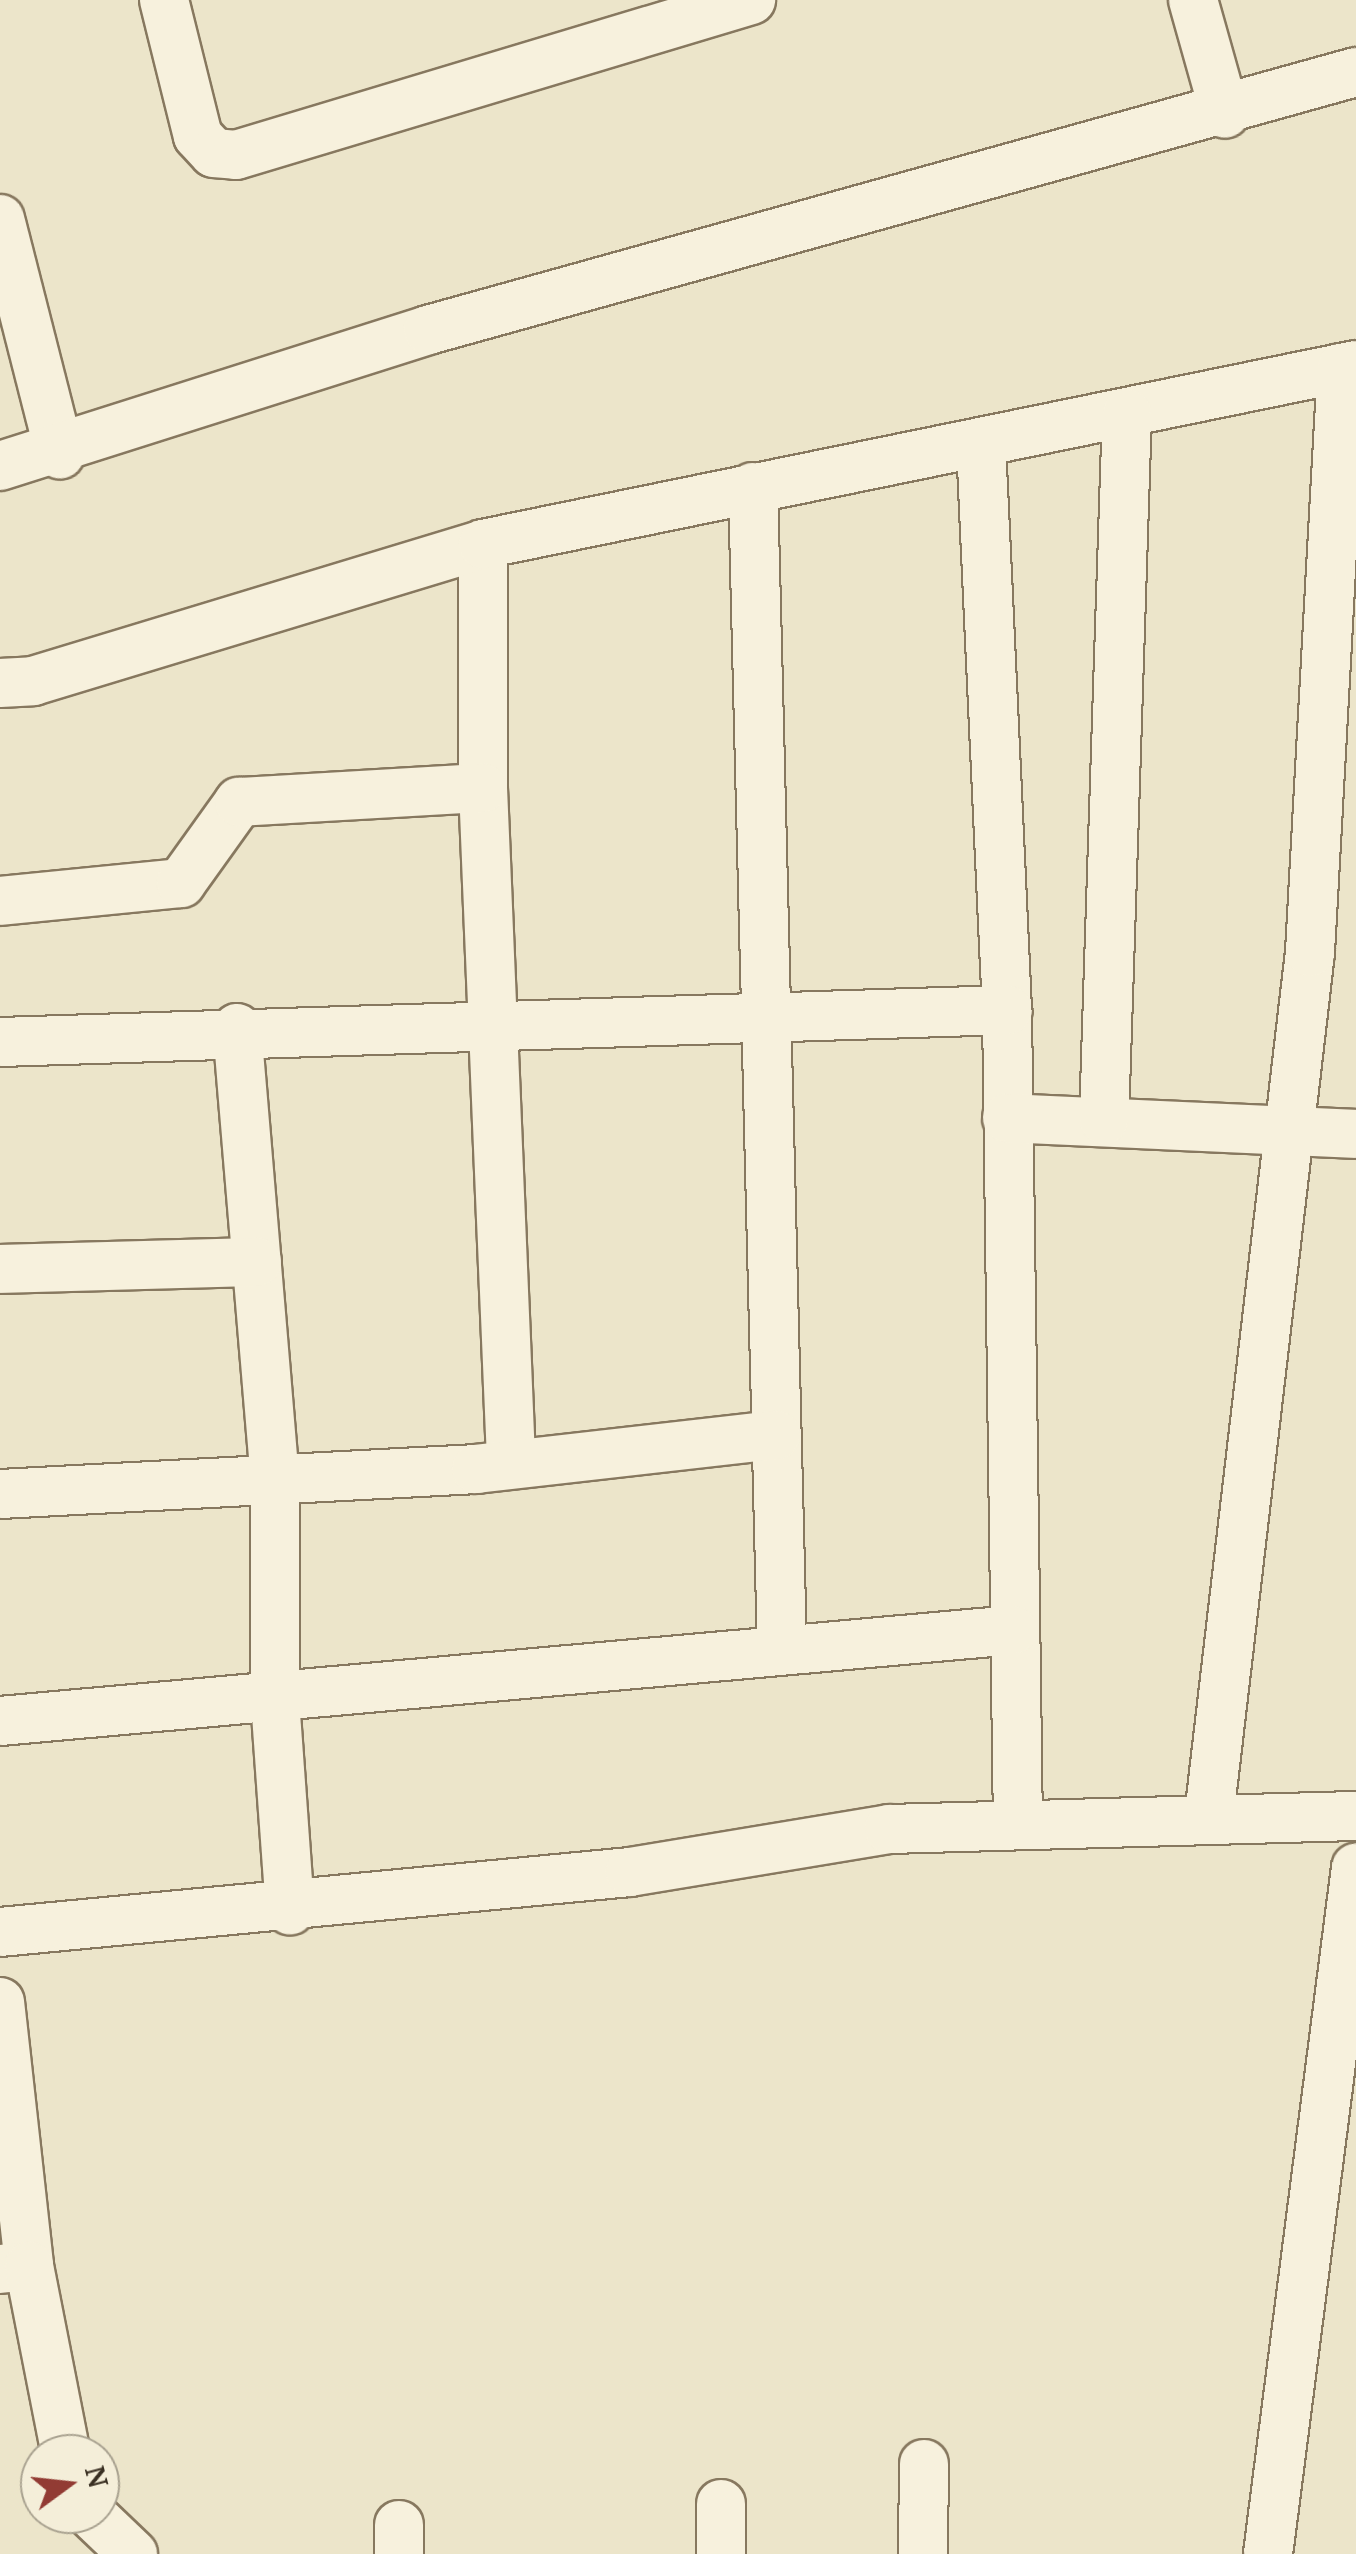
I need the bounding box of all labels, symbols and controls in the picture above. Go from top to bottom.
north arrow [20,2434,120,2534]
text: N [77,2462,118,2492]

